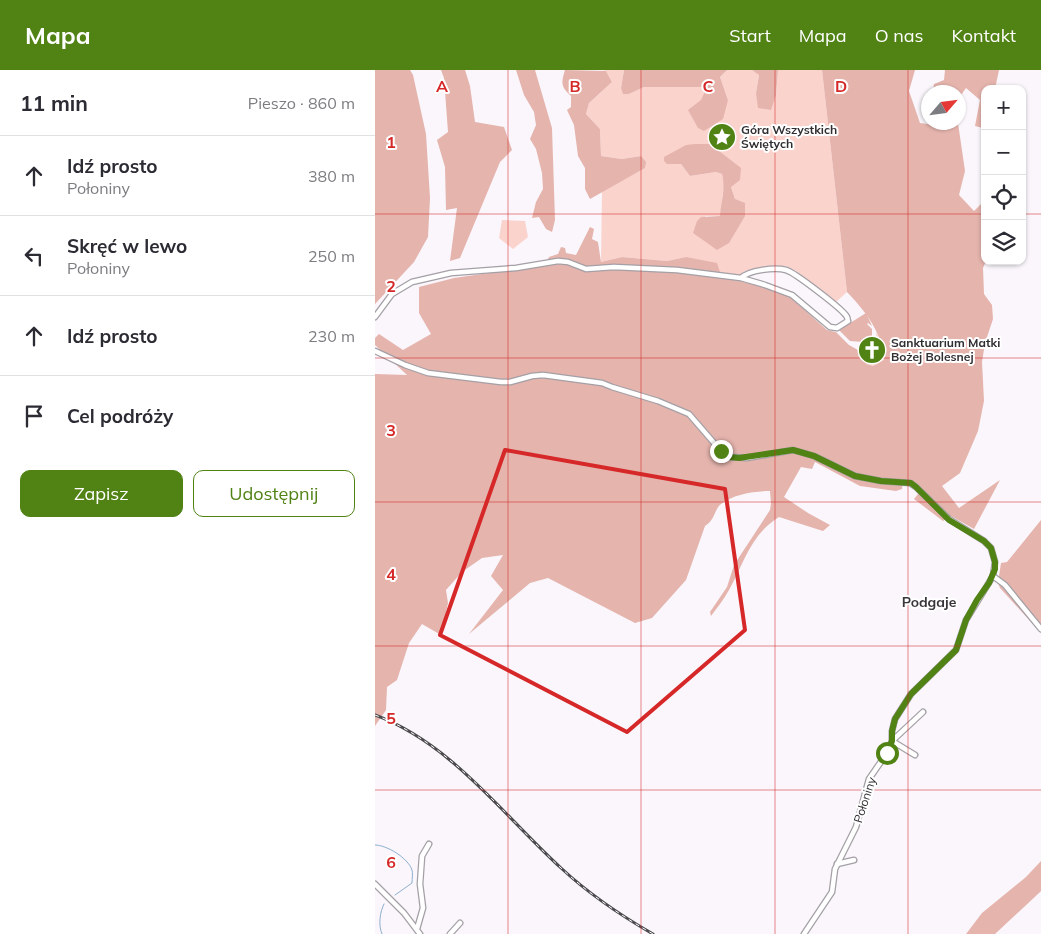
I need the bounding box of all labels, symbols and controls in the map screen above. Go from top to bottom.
text: Mapa [25,20,91,50]
text: Start [729,24,771,47]
text: Mapa [799,24,847,47]
text: O nas [875,24,924,47]
text: Kontakt [952,24,1016,47]
text: A [436,76,448,96]
text: B [569,76,581,96]
text: C [703,76,714,96]
text: D [835,76,847,96]
north arrow [921,85,966,130]
map controls [981,85,1026,265]
button: + [981,85,1026,130]
text: 11 min [20,90,88,116]
text: Pieszo · 860 m [248,93,355,113]
place icon: Góra Wszystkich Świętych [707,122,737,152]
place label: Góra Wszystkich Świętych [741,122,837,151]
button: − [981,130,1026,175]
text: 1 [386,132,396,152]
text: Idź prosto [67,154,158,178]
icon: ahead [20,162,48,190]
text: 380 m [308,166,355,186]
button: locate [981,175,1026,220]
text: Połoniny [67,178,130,198]
button: layers [981,220,1026,265]
text: Skręć w lewo [67,234,187,258]
icon: left [20,242,48,270]
text: 250 m [308,246,355,266]
text: Połoniny [67,258,130,278]
text: 2 [386,276,396,296]
icon: ahead [20,322,48,350]
text: Idź prosto [67,324,158,348]
text: 230 m [308,326,355,346]
church icon: Sanktuarium Matki Bożej Bolesnej [857,335,887,365]
place label: Sanktuarium Matki Bożej Bolesnej [891,335,1000,364]
icon: arrive [20,402,48,430]
text: Cel podróży [67,404,173,428]
text: 3 [386,420,396,440]
route end [710,440,733,463]
button: Zapisz [20,470,183,517]
button: Udostępnij [193,470,355,517]
text: 4 [386,564,396,584]
district label: Podgaje [902,593,957,611]
text: 5 [386,708,396,728]
route start [876,742,899,765]
street label: Połoniny [850,774,879,825]
text: 6 [386,852,396,872]

